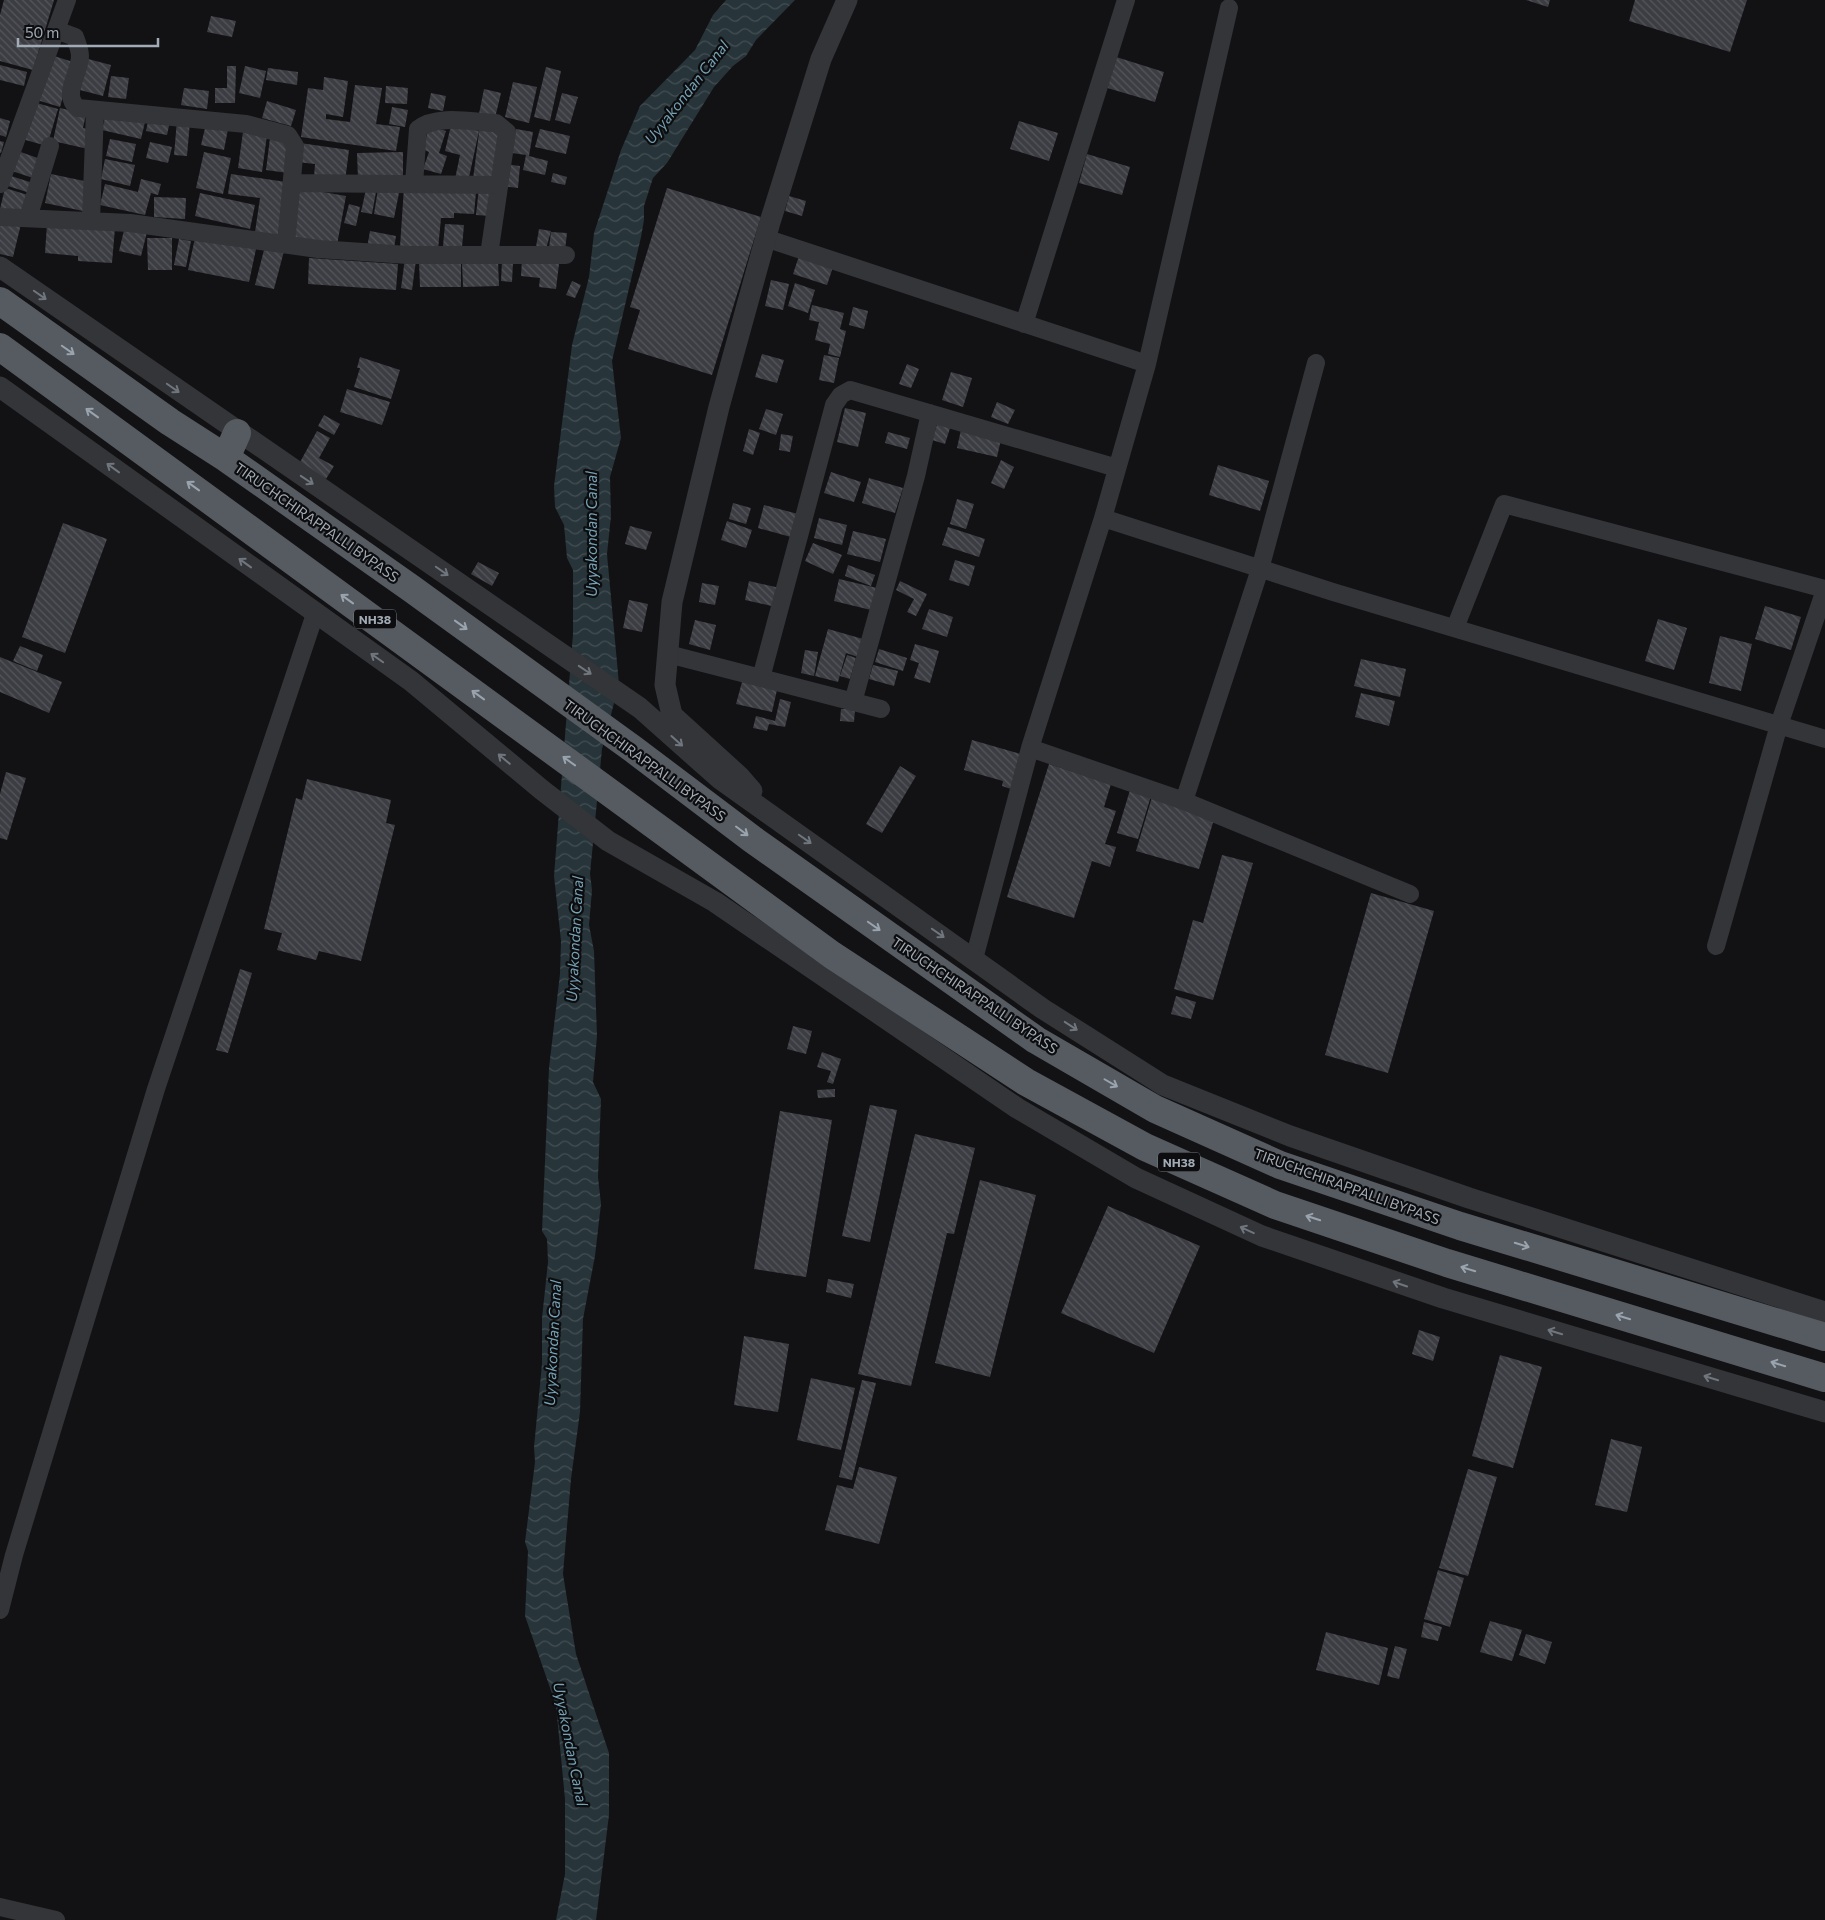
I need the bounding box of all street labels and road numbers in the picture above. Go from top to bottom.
street label: TIRUCHCHIRAPPALLI BYPASS [232,459,402,585]
road number: NH38 [354,610,396,628]
street label: TIRUCHCHIRAPPALLI BYPASS [561,695,729,825]
street label: TIRUCHCHIRAPPALLI BYPASS [889,933,1061,1057]
street label: TIRUCHCHIRAPPALLI BYPASS [1252,1144,1442,1228]
road number: NH38 [1158,1152,1200,1172]

